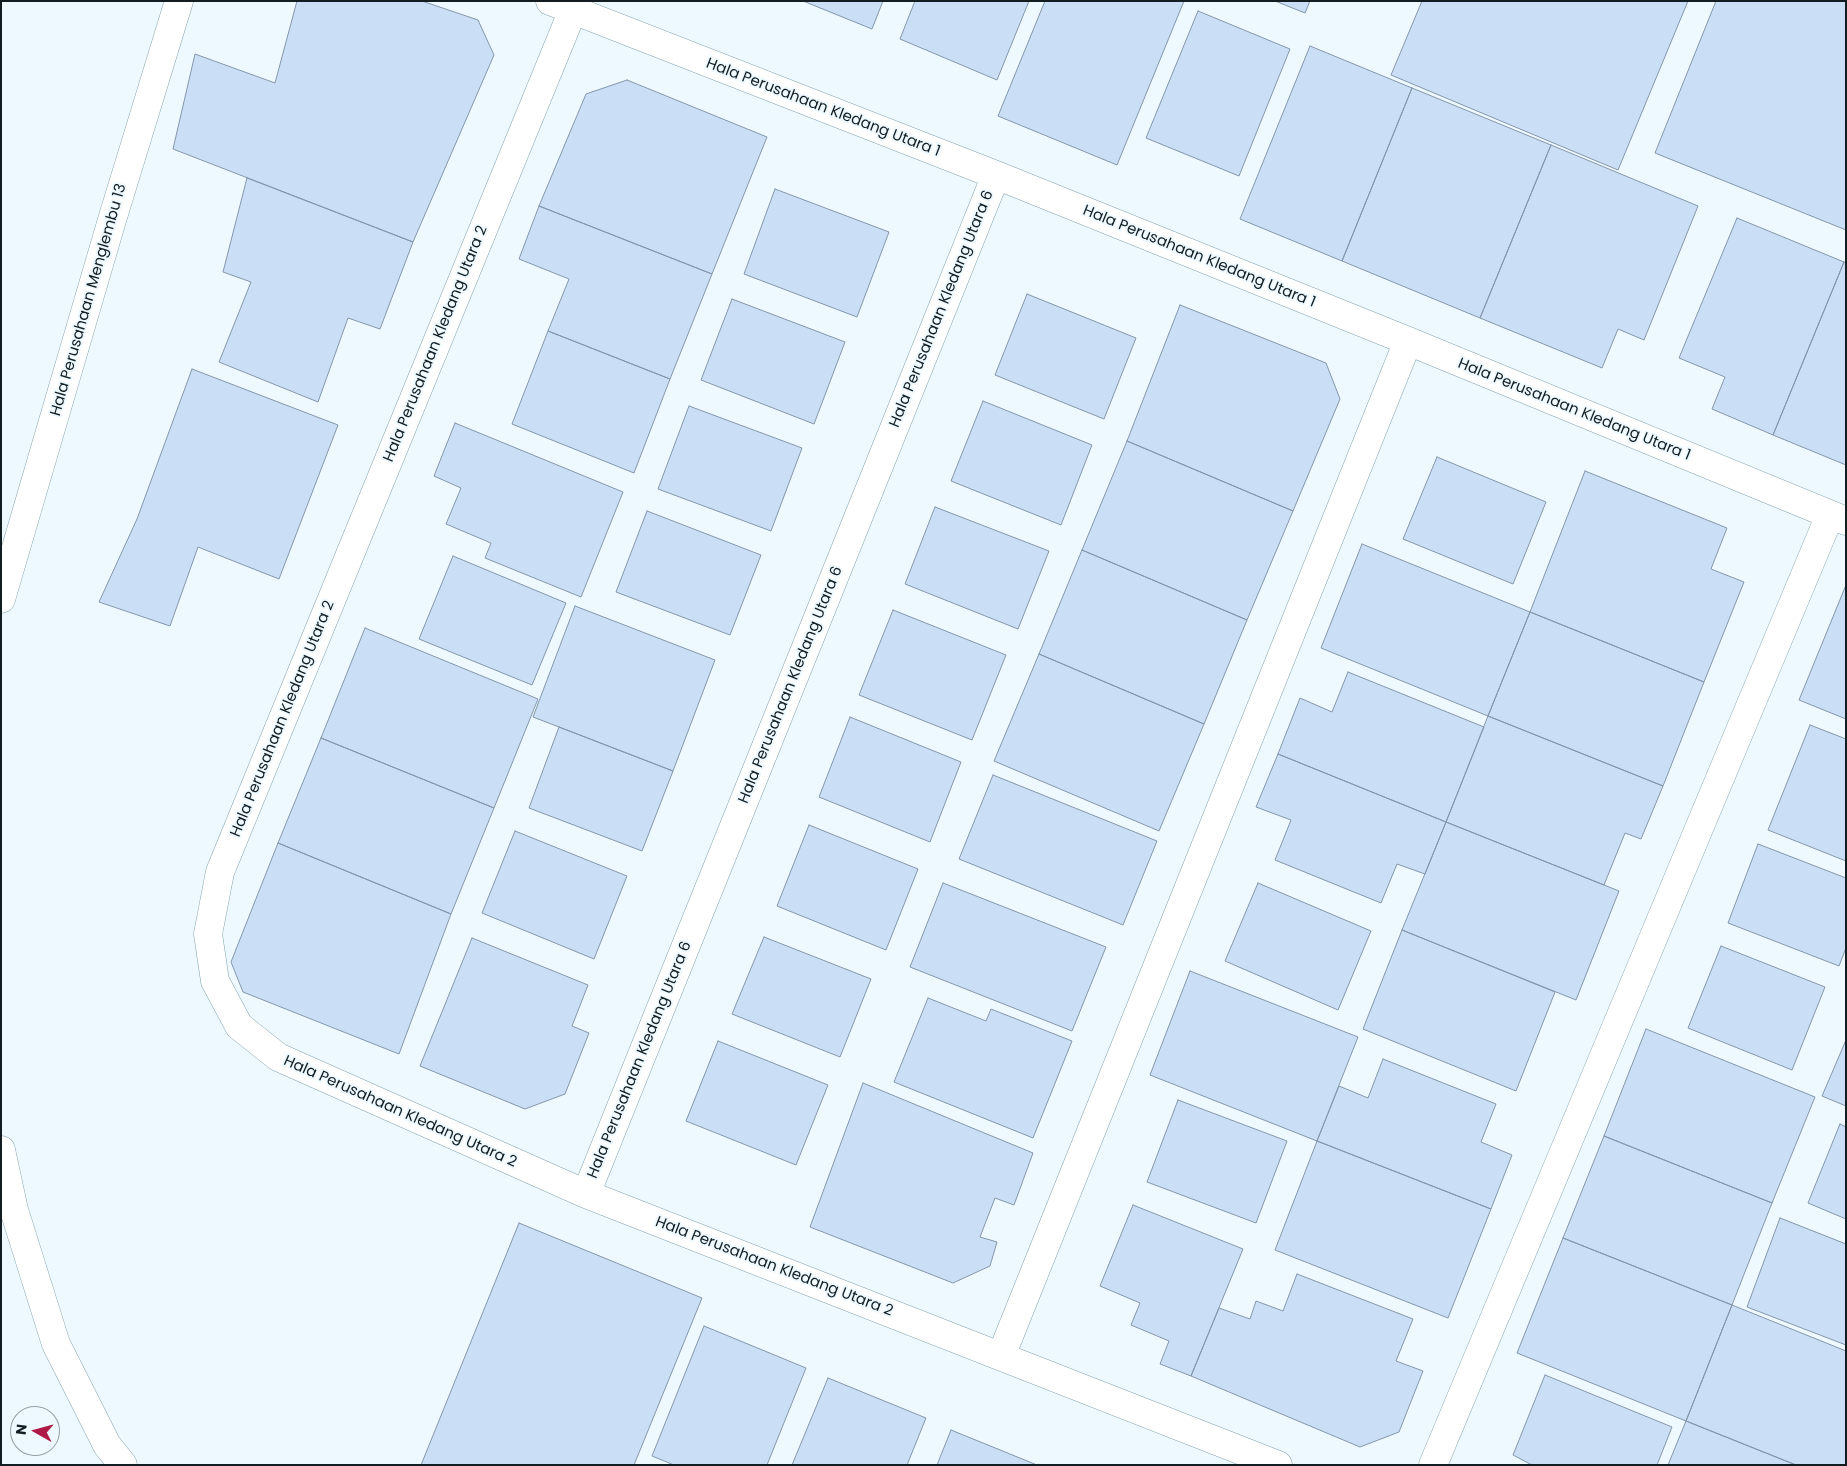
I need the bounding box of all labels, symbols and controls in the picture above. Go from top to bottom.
street label: Hala Perusahaan Kledang Utara 1 [703,55,943,161]
street label: Hala Perusahaan Menglembu 13 [47,182,131,418]
street label: Hala Perusahaan Kledang Utara 6 [886,188,998,430]
street label: Hala Perusahaan Kledang Utara 1 [1080,202,1318,312]
street label: Hala Perusahaan Kledang Utara 2 [380,223,492,465]
street label: Hala Perusahaan Kledang Utara 1 [1455,355,1693,465]
street label: Hala Perusahaan Kledang Utara 6 [735,564,847,806]
street label: Hala Perusahaan Kledang Utara 2 [227,598,339,840]
street label: Hala Perusahaan Kledang Utara 6 [584,939,696,1181]
street label: Hala Perusahaan Kledang Utara 2 [281,1052,519,1172]
street label: Hala Perusahaan Kledang Utara 2 [653,1213,895,1321]
north arrow [10,1406,60,1456]
text: N [11,1423,32,1436]

